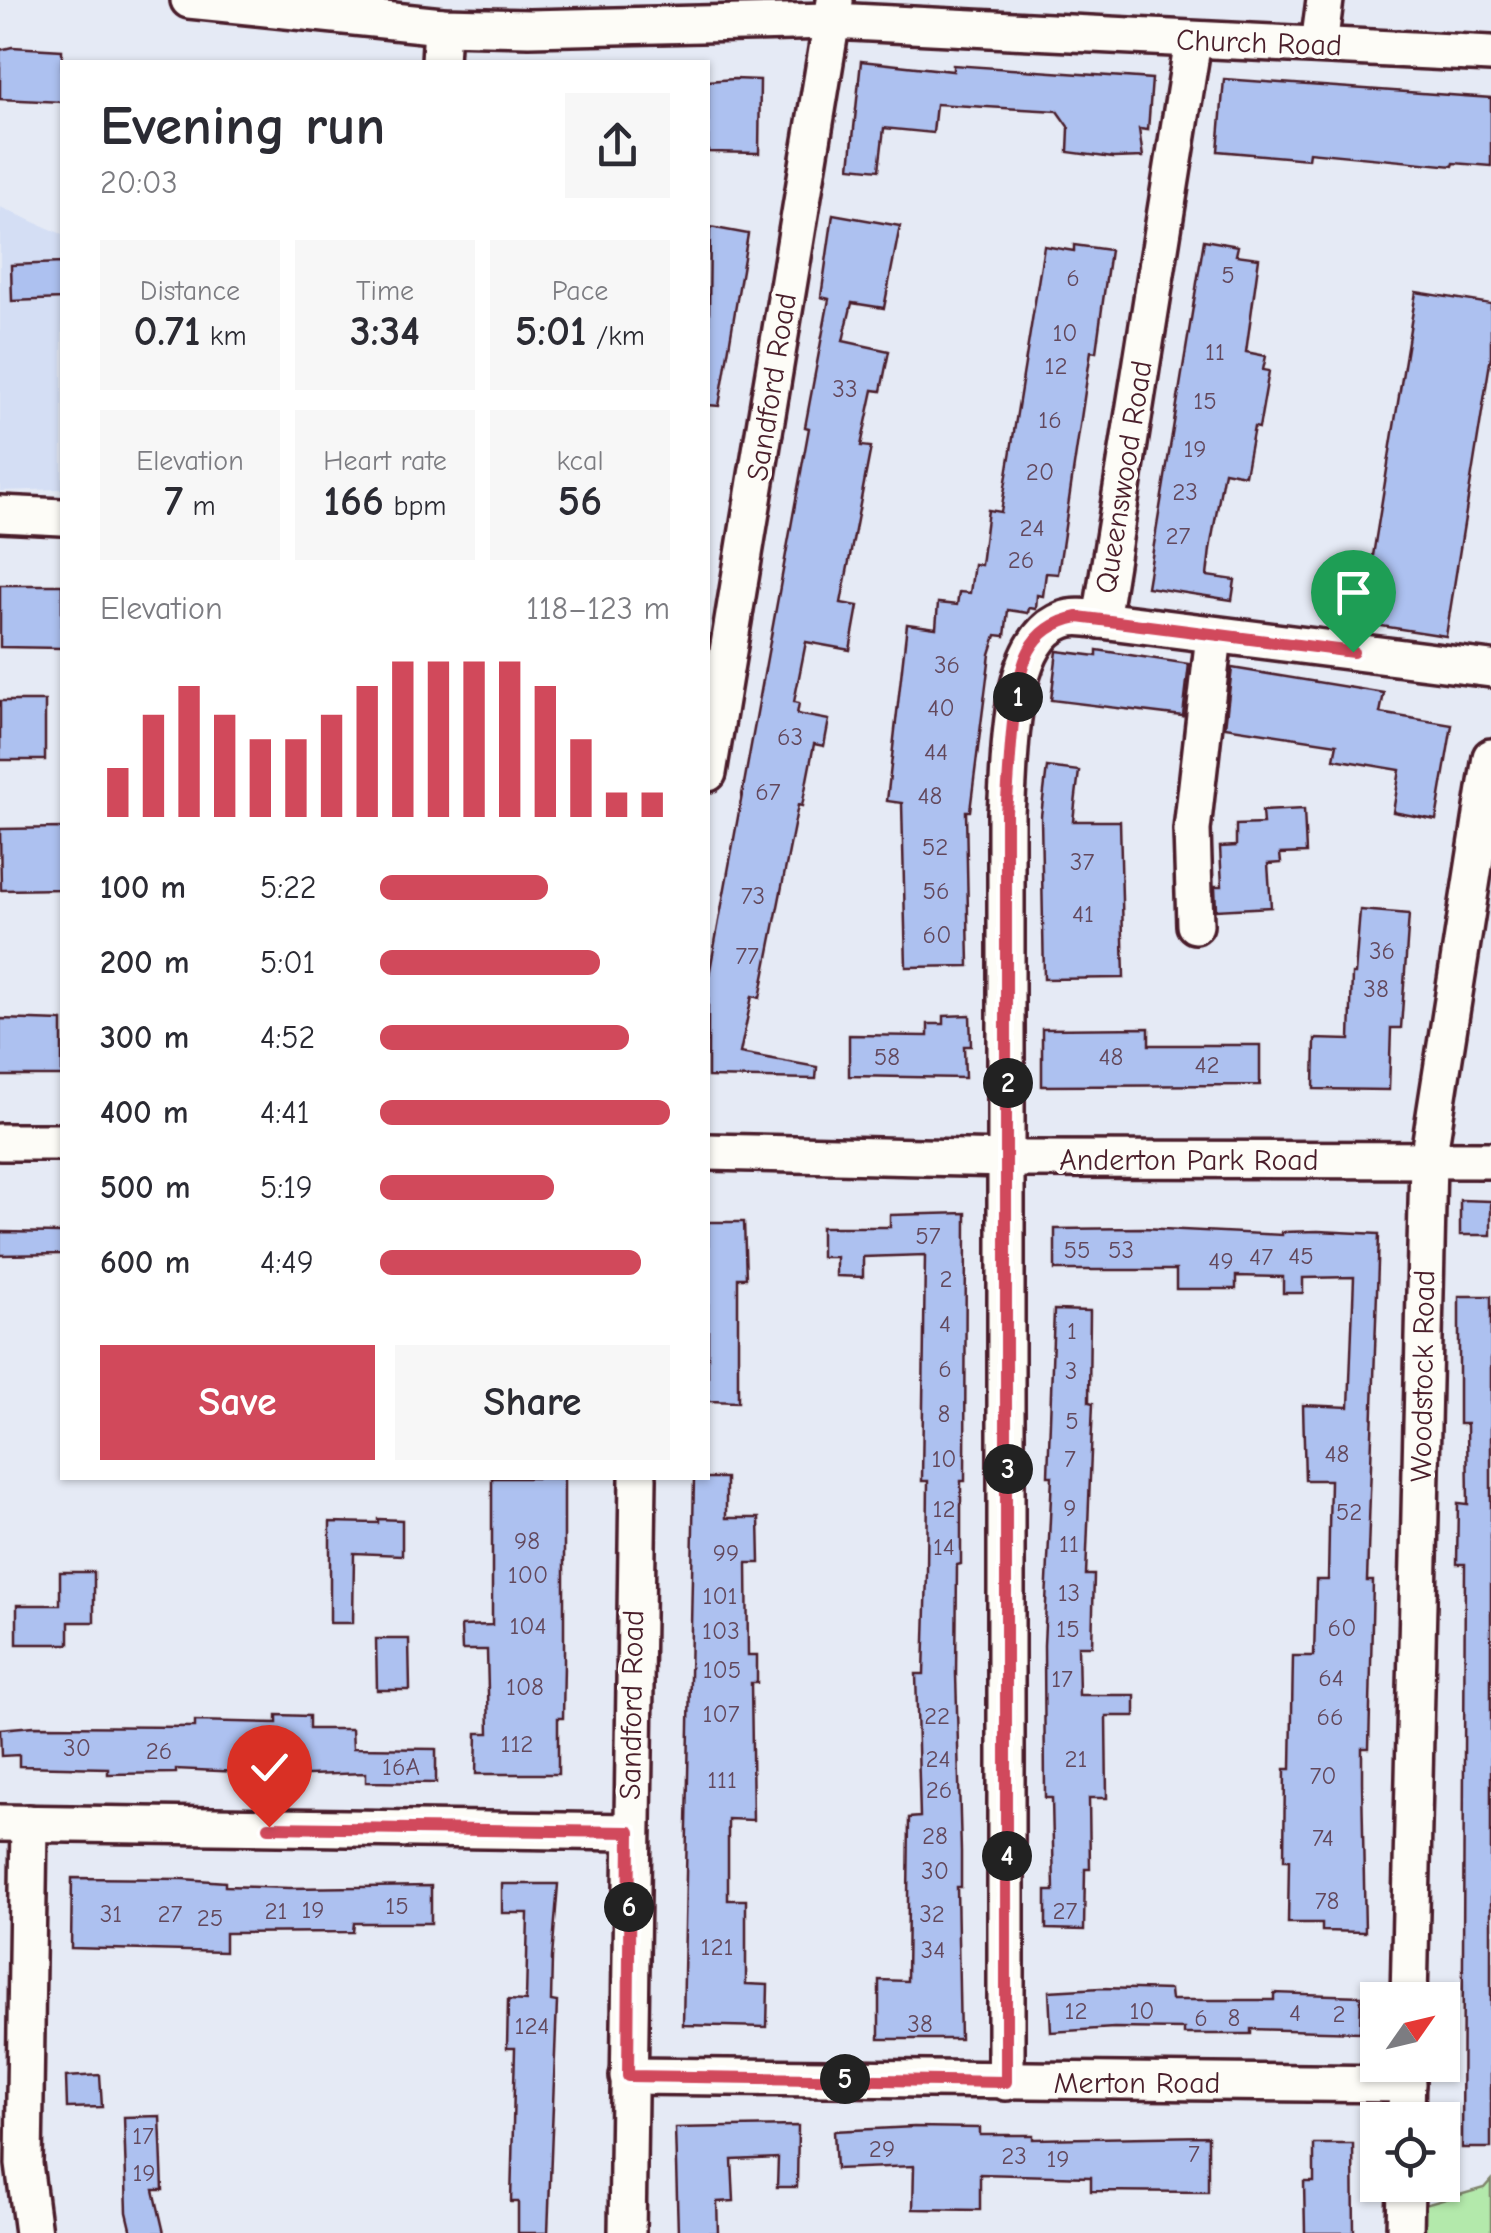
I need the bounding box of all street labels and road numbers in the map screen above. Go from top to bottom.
street label: Church Road [1175,23,1343,63]
street label: Sandford Road [740,290,804,484]
street label: Queenswood Road [1088,358,1160,596]
street label: Anderton Park Road [1059,1143,1319,1178]
street label: Woodstock Road [1404,1270,1442,1482]
street label: Sandford Road [613,1610,651,1800]
street label: Merton Road [1053,2066,1221,2101]

